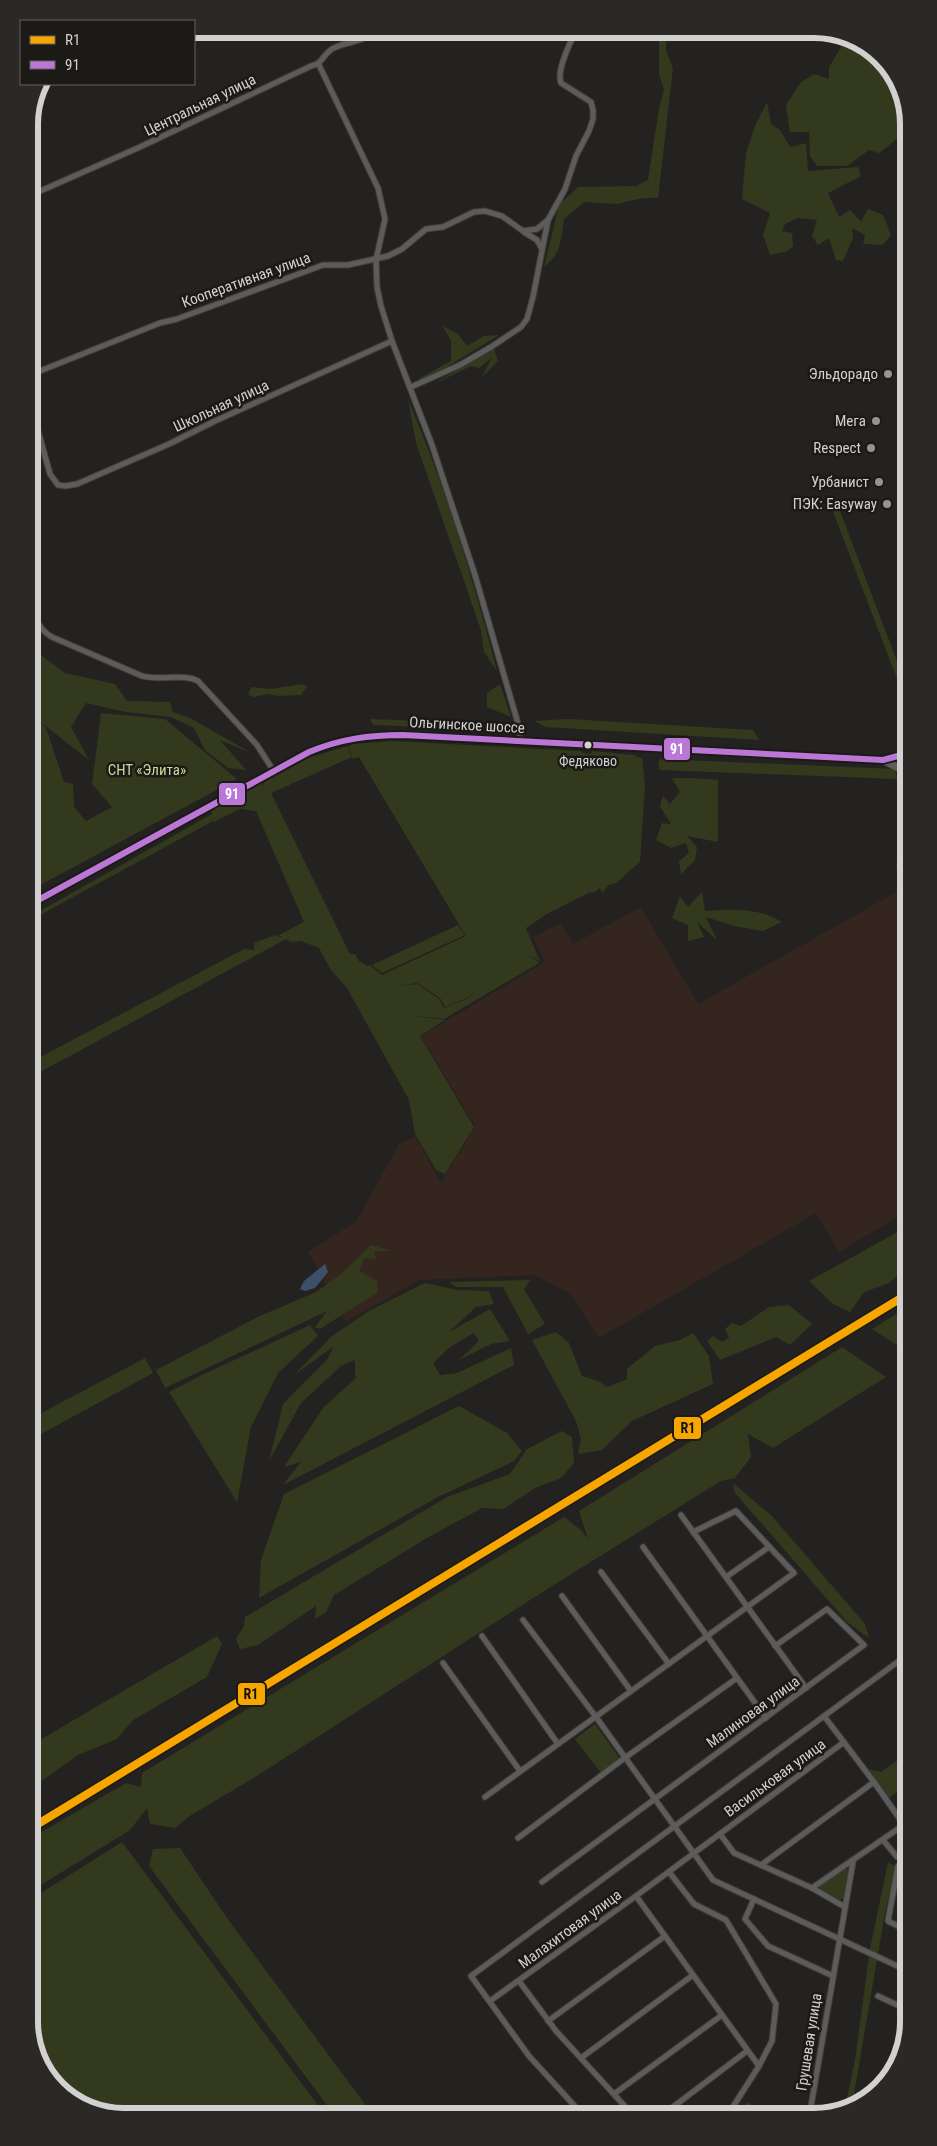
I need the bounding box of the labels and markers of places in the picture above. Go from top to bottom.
place label: Эльдорадо [809,365,878,383]
marker: Эльдорадо [882,368,894,380]
place label: Мега [835,412,866,430]
marker: Мега [870,415,882,427]
place label: Respect [813,439,861,457]
marker: Respect [865,442,877,454]
place label: Урбанист [811,473,869,491]
marker: Урбанист [873,476,885,488]
place label: ПЭК: Easyway [793,495,877,513]
marker: ПЭК: Easyway [881,498,893,510]
marker: Федяково [583,740,593,750]
place label: Федяково [559,753,617,769]

